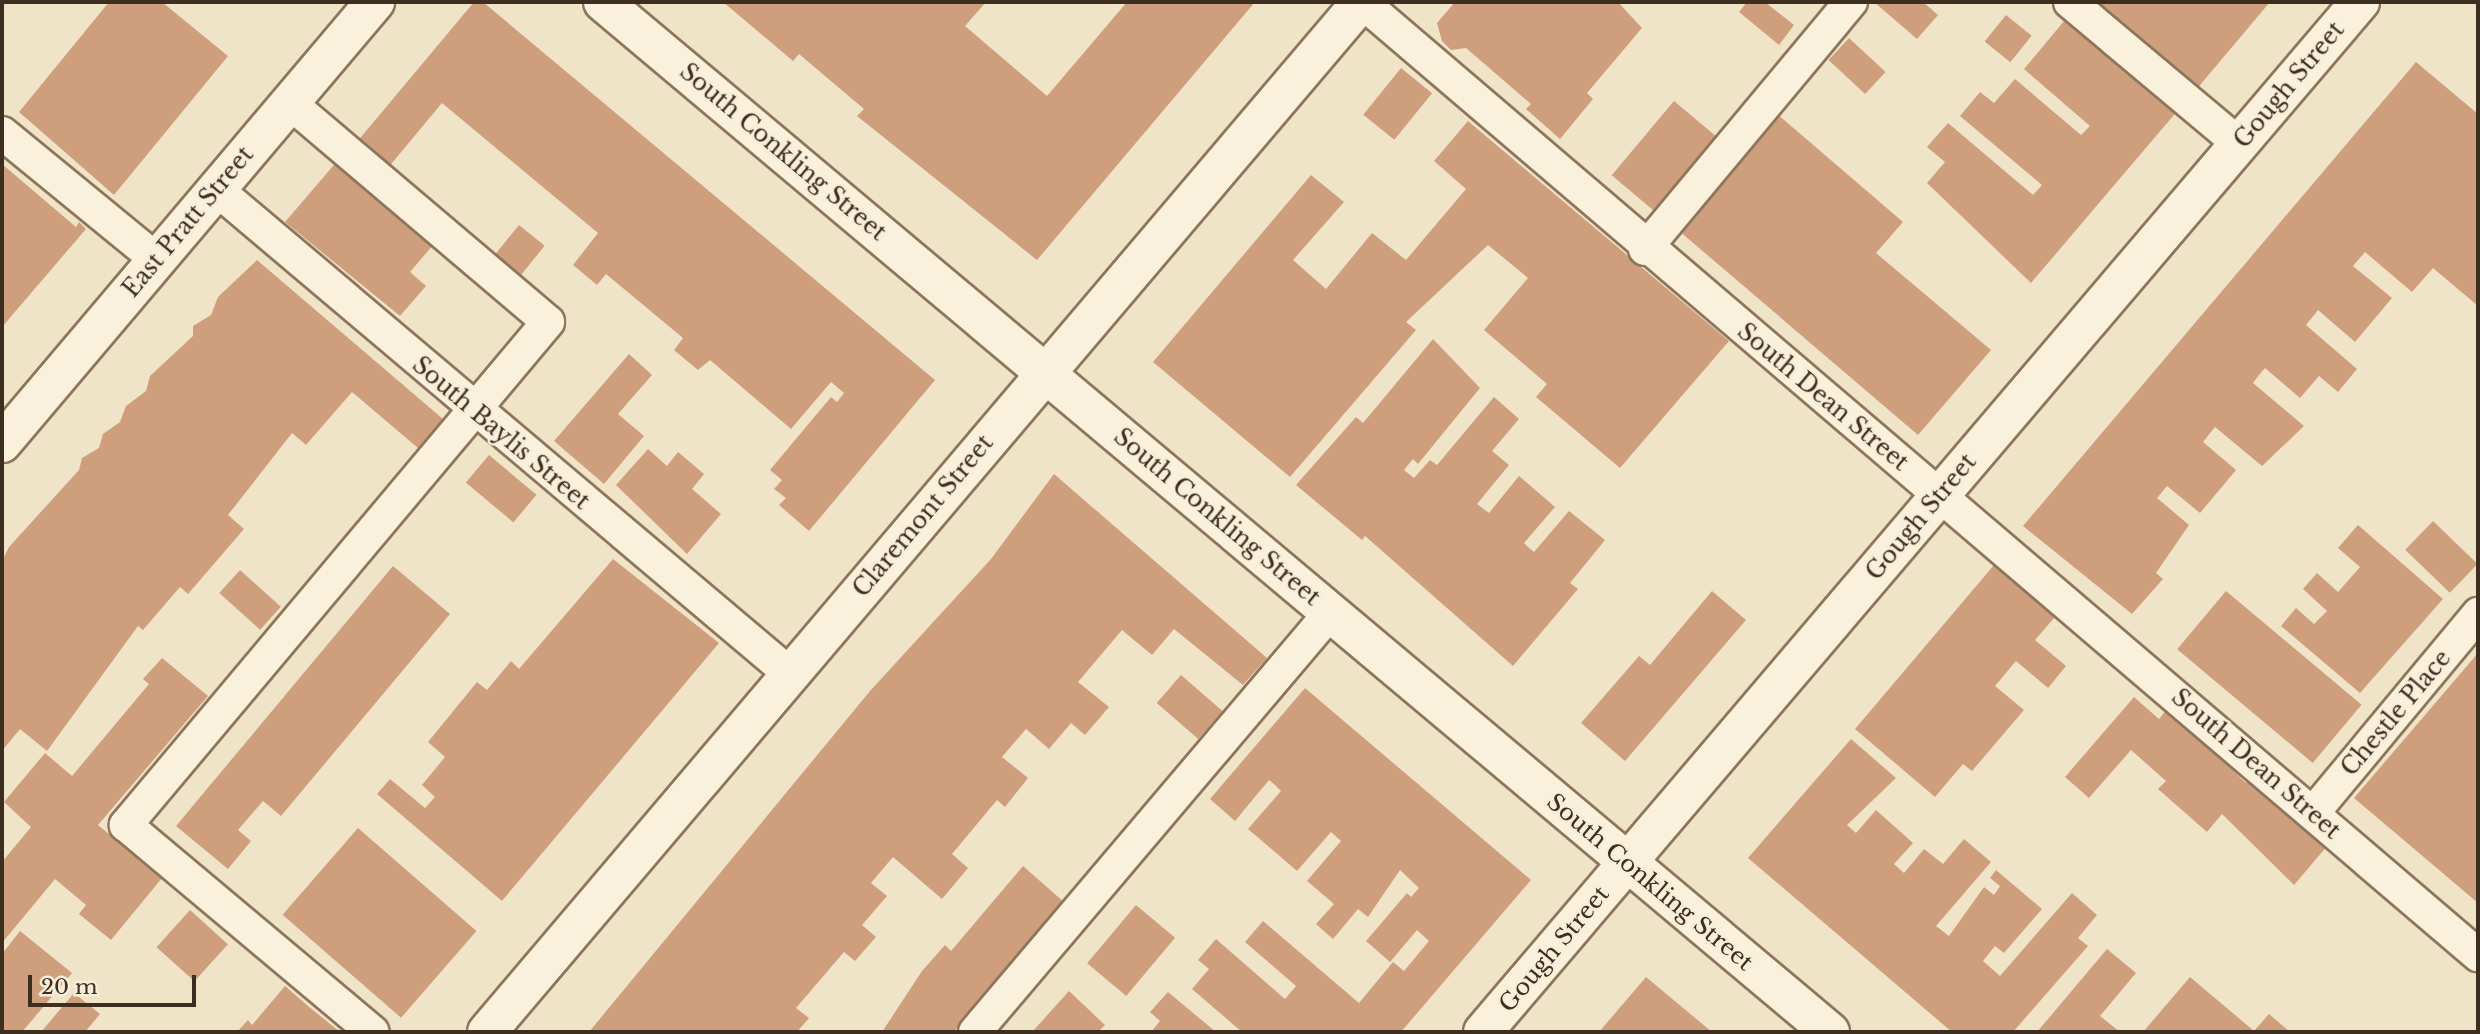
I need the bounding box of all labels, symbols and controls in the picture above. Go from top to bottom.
street label: Gough Street [2228,16,2350,154]
street label: South Conkling Street [674,58,892,246]
street label: East Pratt Street [117,141,259,303]
street label: South Dean Street [1732,318,1914,476]
street label: South Baylis Street [407,351,595,515]
street label: South Conkling Street [1108,423,1326,611]
street label: Claremont Street [847,430,999,602]
street label: Gough Street [1860,448,1982,586]
street label: Chestle Place [2335,645,2457,781]
street label: South Dean Street [2166,683,2346,845]
street label: South Conkling Street [1541,788,1759,976]
street label: Gough Street [1493,880,1615,1018]
scale bar [32,960,200,1004]
text: 20 m [41,974,98,1000]

